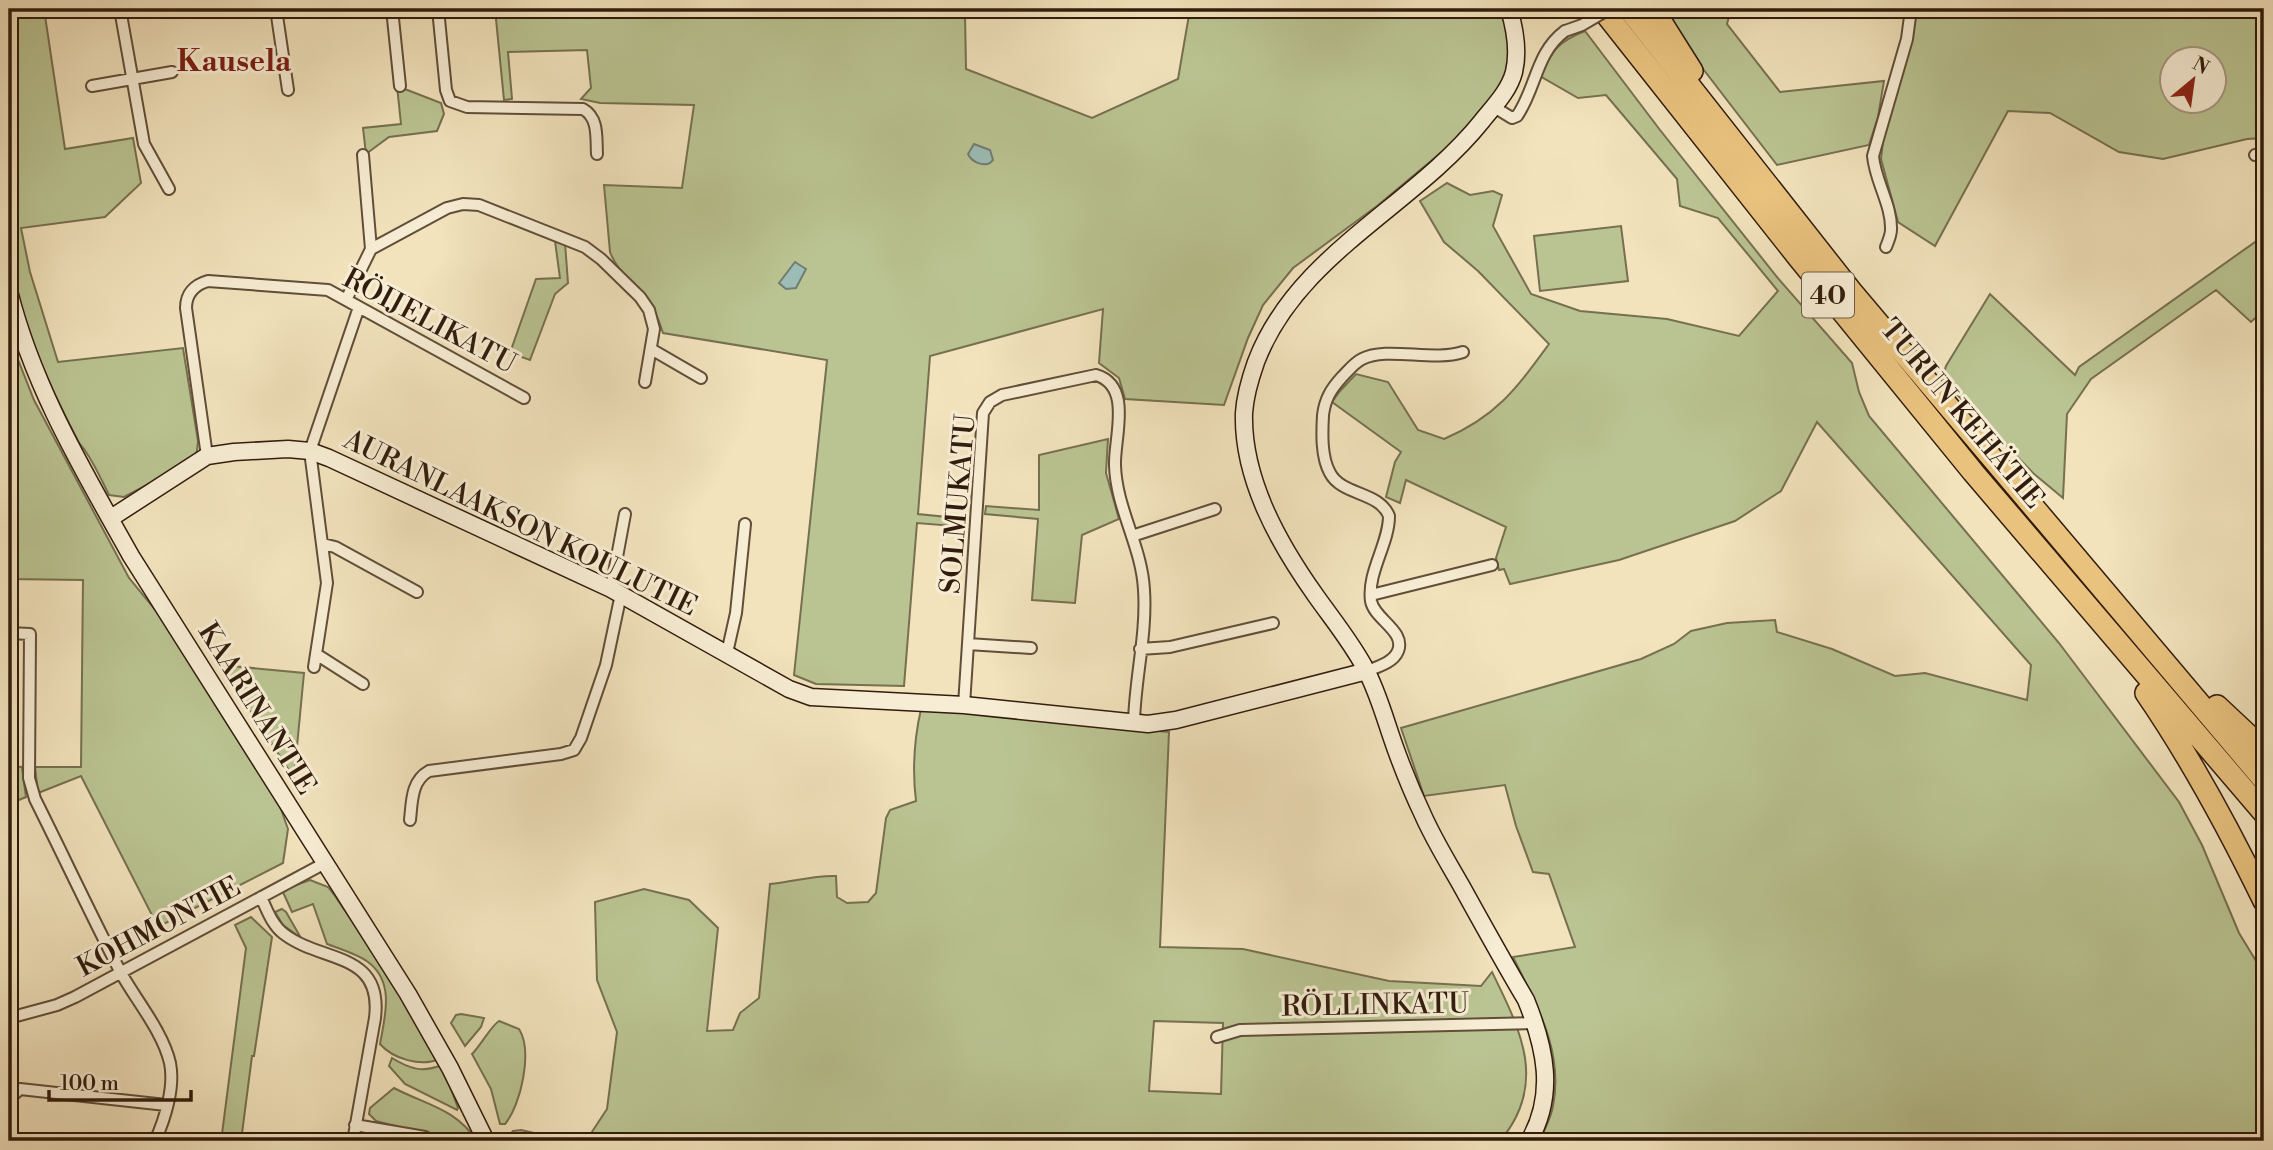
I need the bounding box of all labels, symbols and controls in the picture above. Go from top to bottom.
district label: Kausela [177,43,292,81]
north arrow [2158,46,2228,116]
text: N [2188,52,2213,80]
street label: RÖIJELIKATU [337,260,523,382]
road number: 40 [1802,272,1854,318]
street label: TURUN KEHÄTIE [1872,311,2052,516]
street label: SOLMUKATU [933,413,984,595]
street label: AURANLAAKSON KOULUTIE [337,422,703,624]
street label: KAARINANTIE [190,616,323,801]
street label: KOHMONTIE [71,870,247,985]
street label: RÖLLINKATU [1281,985,1469,1025]
scale bar [49,1059,191,1103]
text: 100 m [60,1071,119,1097]

